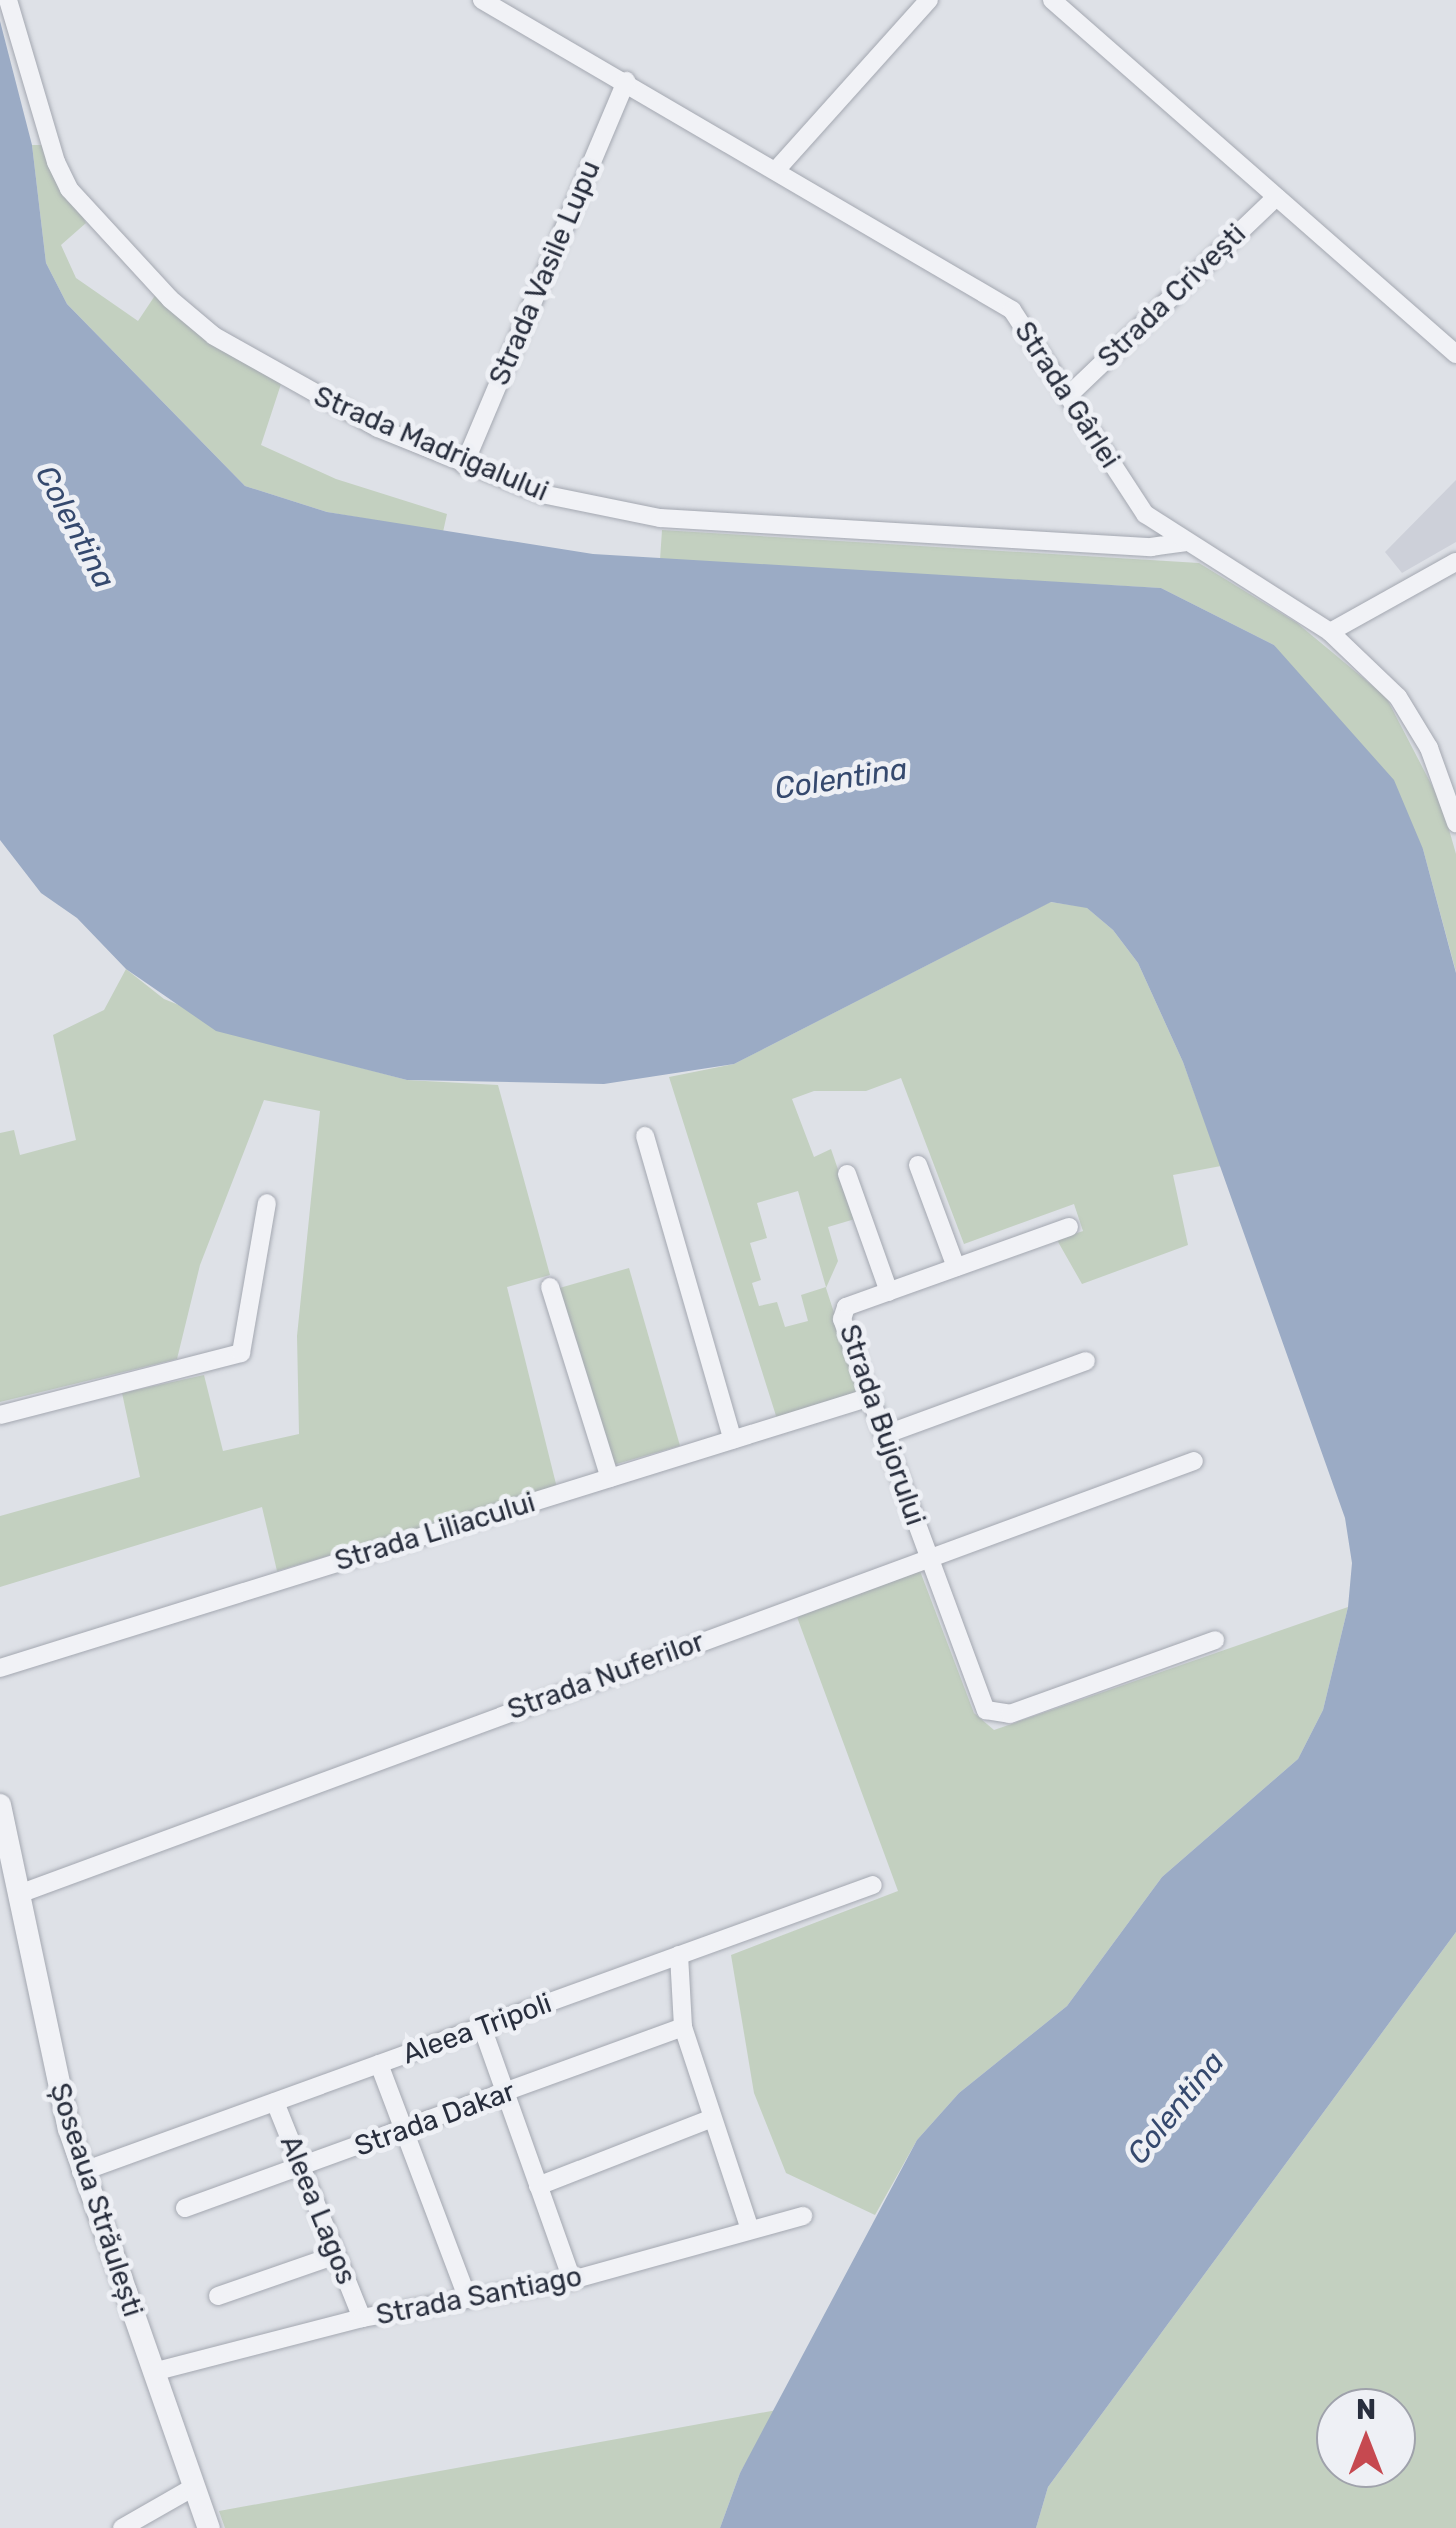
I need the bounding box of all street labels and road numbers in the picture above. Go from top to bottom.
street label: Strada Vasile Lupu [482,155,608,391]
street label: Strada Crivești [1091,217,1253,375]
street label: Strada Gârlei [1007,316,1127,474]
street label: Strada Madrigalului [309,379,553,509]
street label: Strada Bujorului [832,1320,932,1530]
street label: Strada Liliacului [331,1486,539,1578]
street label: Strada Nuferilor [503,1625,709,1727]
street label: Aleea Tripoli [398,1986,556,2072]
street label: Strada Dakar [350,2074,520,2164]
street label: Șoseaua Străulești [42,2079,150,2321]
street label: Aleea Lagos [273,2131,363,2289]
street label: Strada Santiago [373,2260,585,2332]

